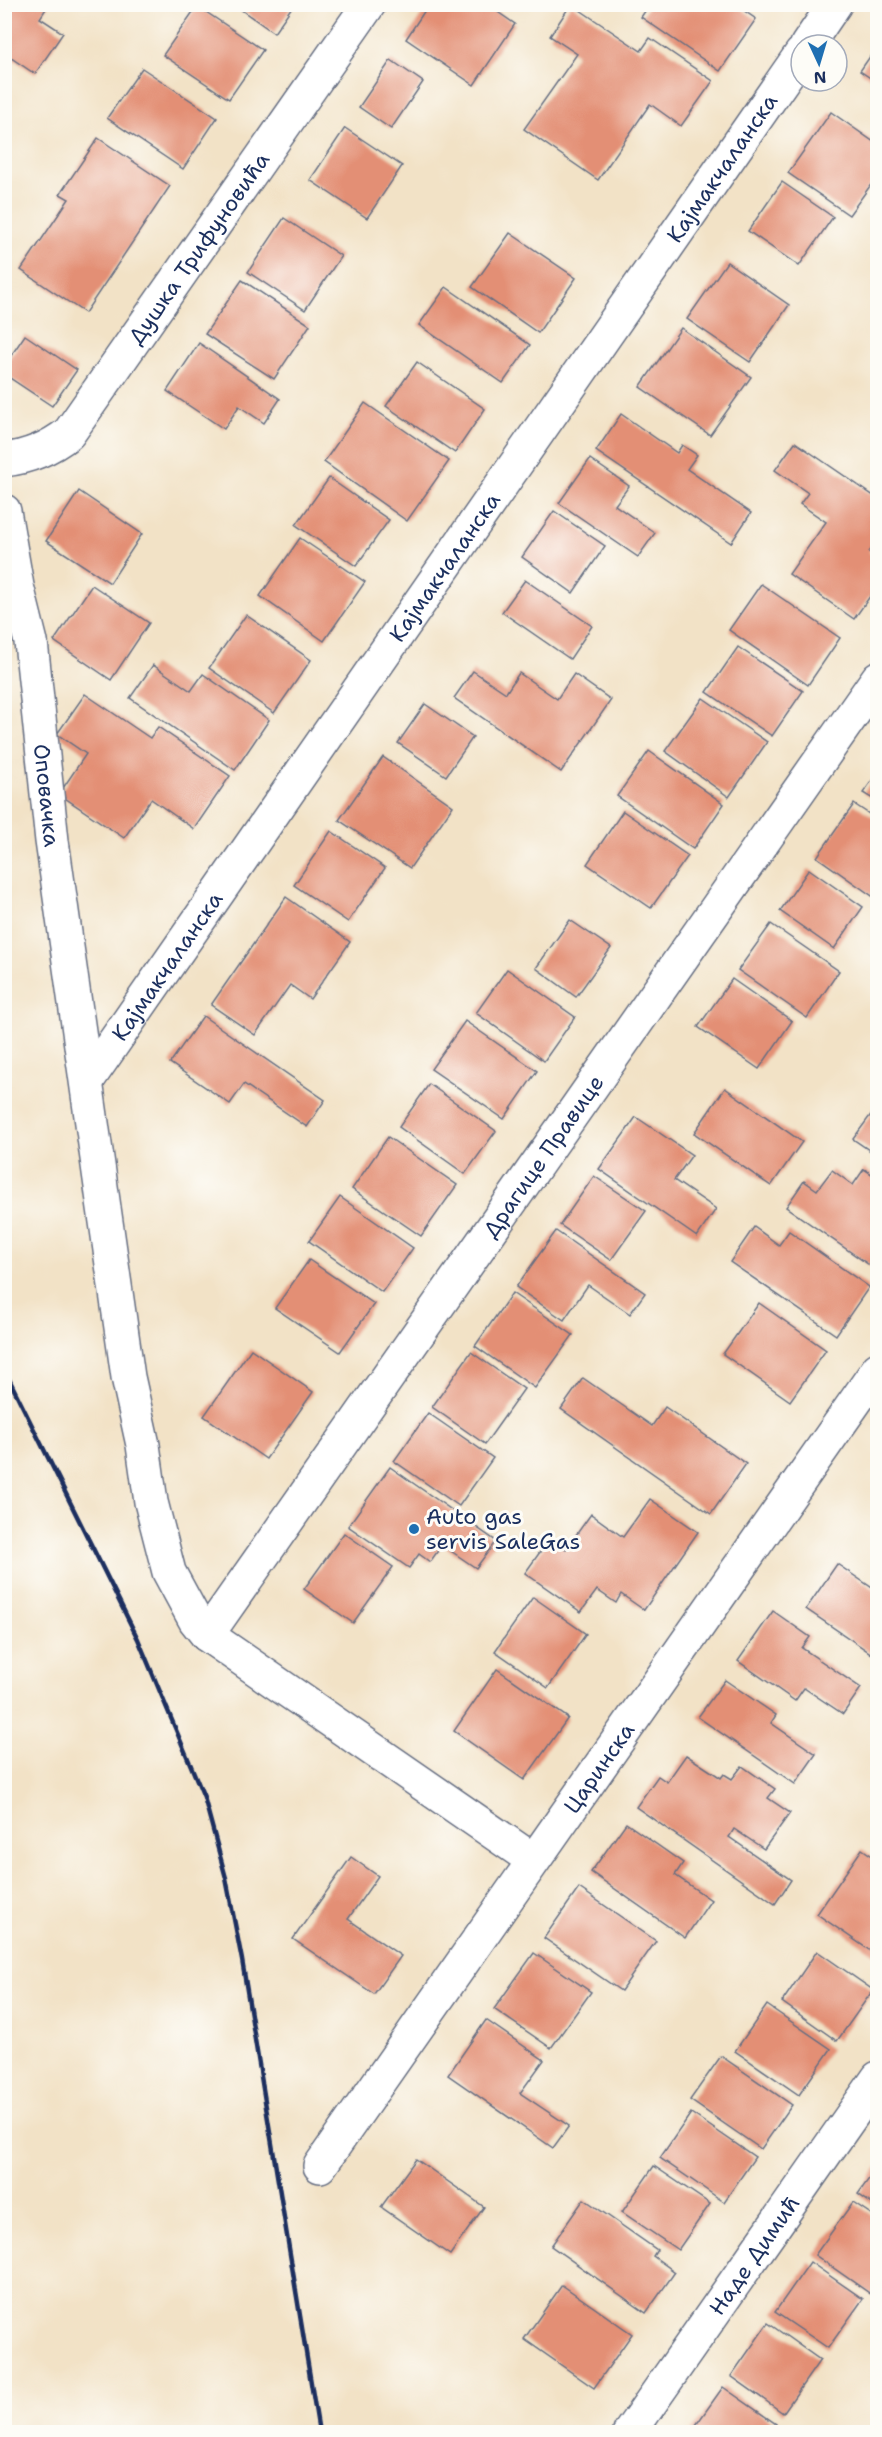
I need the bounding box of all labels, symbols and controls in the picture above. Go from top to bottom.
north arrow [789,33,849,93]
text: N [813,67,827,88]
street label: Кајмакчаланска [660,87,784,248]
street label: Душка Трифуновића [121,146,276,350]
street label: Кајмакчаланска [382,486,507,647]
street label: Оповачка [27,742,67,849]
street label: Кајмакчаланска [105,885,229,1046]
street label: Драгице Правице [476,1069,610,1243]
place label: Auto gas servis SaleGas [426,1502,580,1556]
marker: Auto gas servis SaleGas [407,1522,421,1536]
street label: Царинска [557,1716,641,1819]
street label: Наде Димић [702,2190,806,2321]

